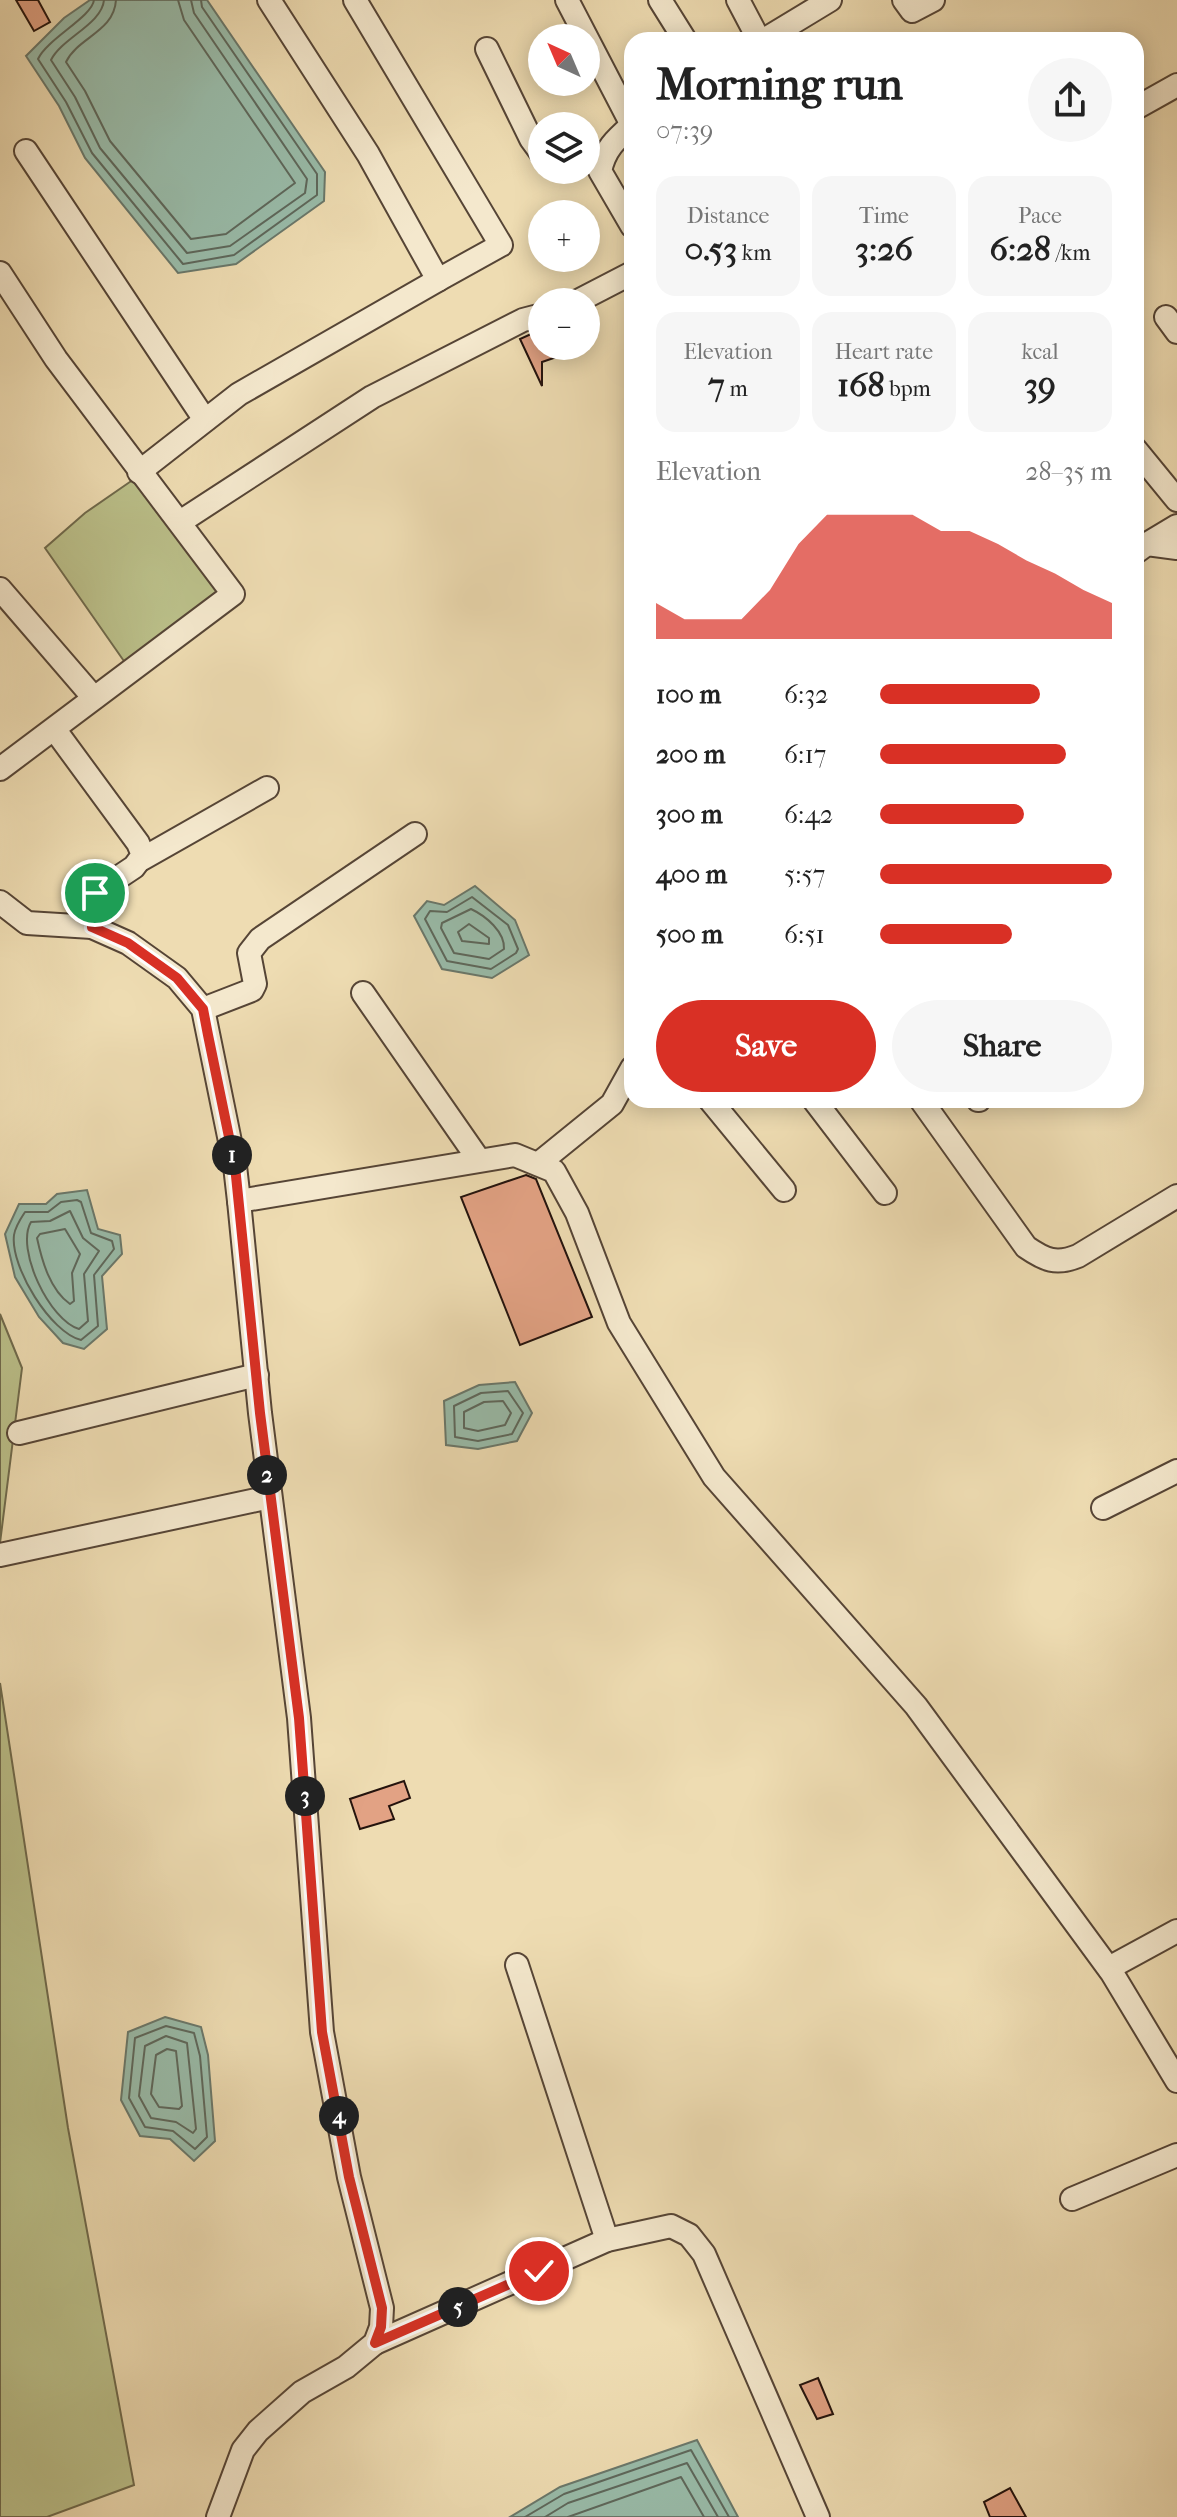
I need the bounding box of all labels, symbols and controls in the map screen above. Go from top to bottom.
north arrow [528,24,600,96]
map controls [528,24,600,360]
button: share [1028,58,1112,142]
text: Morning run [656,59,903,110]
button: layers [528,112,600,184]
text: 07:39 [656,115,713,146]
button: + [528,200,600,272]
text: Distance [687,203,769,229]
text: Time [859,203,909,229]
text: Pace [1018,203,1062,229]
text: 0.53 [685,229,737,269]
text: 3:26 [855,229,913,269]
text: 6:28 [990,229,1051,269]
text: km [737,240,771,266]
text: /km [1051,240,1090,266]
button: − [528,288,600,360]
text: Elevation [684,339,772,365]
text: Heart rate [835,339,933,365]
text: kcal [1021,339,1059,365]
text: 7 [708,365,725,405]
text: 168 [837,365,885,405]
text: 39 [1024,365,1056,405]
text: m [725,376,748,402]
text: bpm [885,376,931,402]
text: Elevation [656,456,761,487]
text: 28–35 m [1025,456,1112,487]
text: 100 m [656,679,721,710]
text: 6:32 [784,679,828,710]
text: 200 m [656,739,725,770]
text: 6:17 [784,739,826,770]
text: 300 m [656,799,723,830]
text: 6:42 [784,799,833,830]
pin [61,859,129,927]
text: 400 m [656,859,727,890]
text: 5:57 [784,859,825,890]
icon: arrive [73,871,117,915]
text: 500 m [656,919,723,950]
text: 6:51 [784,919,825,950]
button: Save [656,1000,876,1092]
button: Share [892,1000,1112,1092]
pin: 1 [212,1135,252,1175]
text: 1 [228,1142,236,1168]
pin: 2 [247,1455,287,1495]
text: 2 [261,1462,273,1488]
pin: 3 [285,1776,325,1816]
text: 3 [300,1783,310,1809]
pin: 4 [319,2096,359,2136]
text: 4 [333,2103,346,2129]
pin [505,2237,573,2305]
icon: check [517,2249,561,2293]
pin: 5 [438,2287,478,2327]
text: 5 [453,2294,463,2320]

